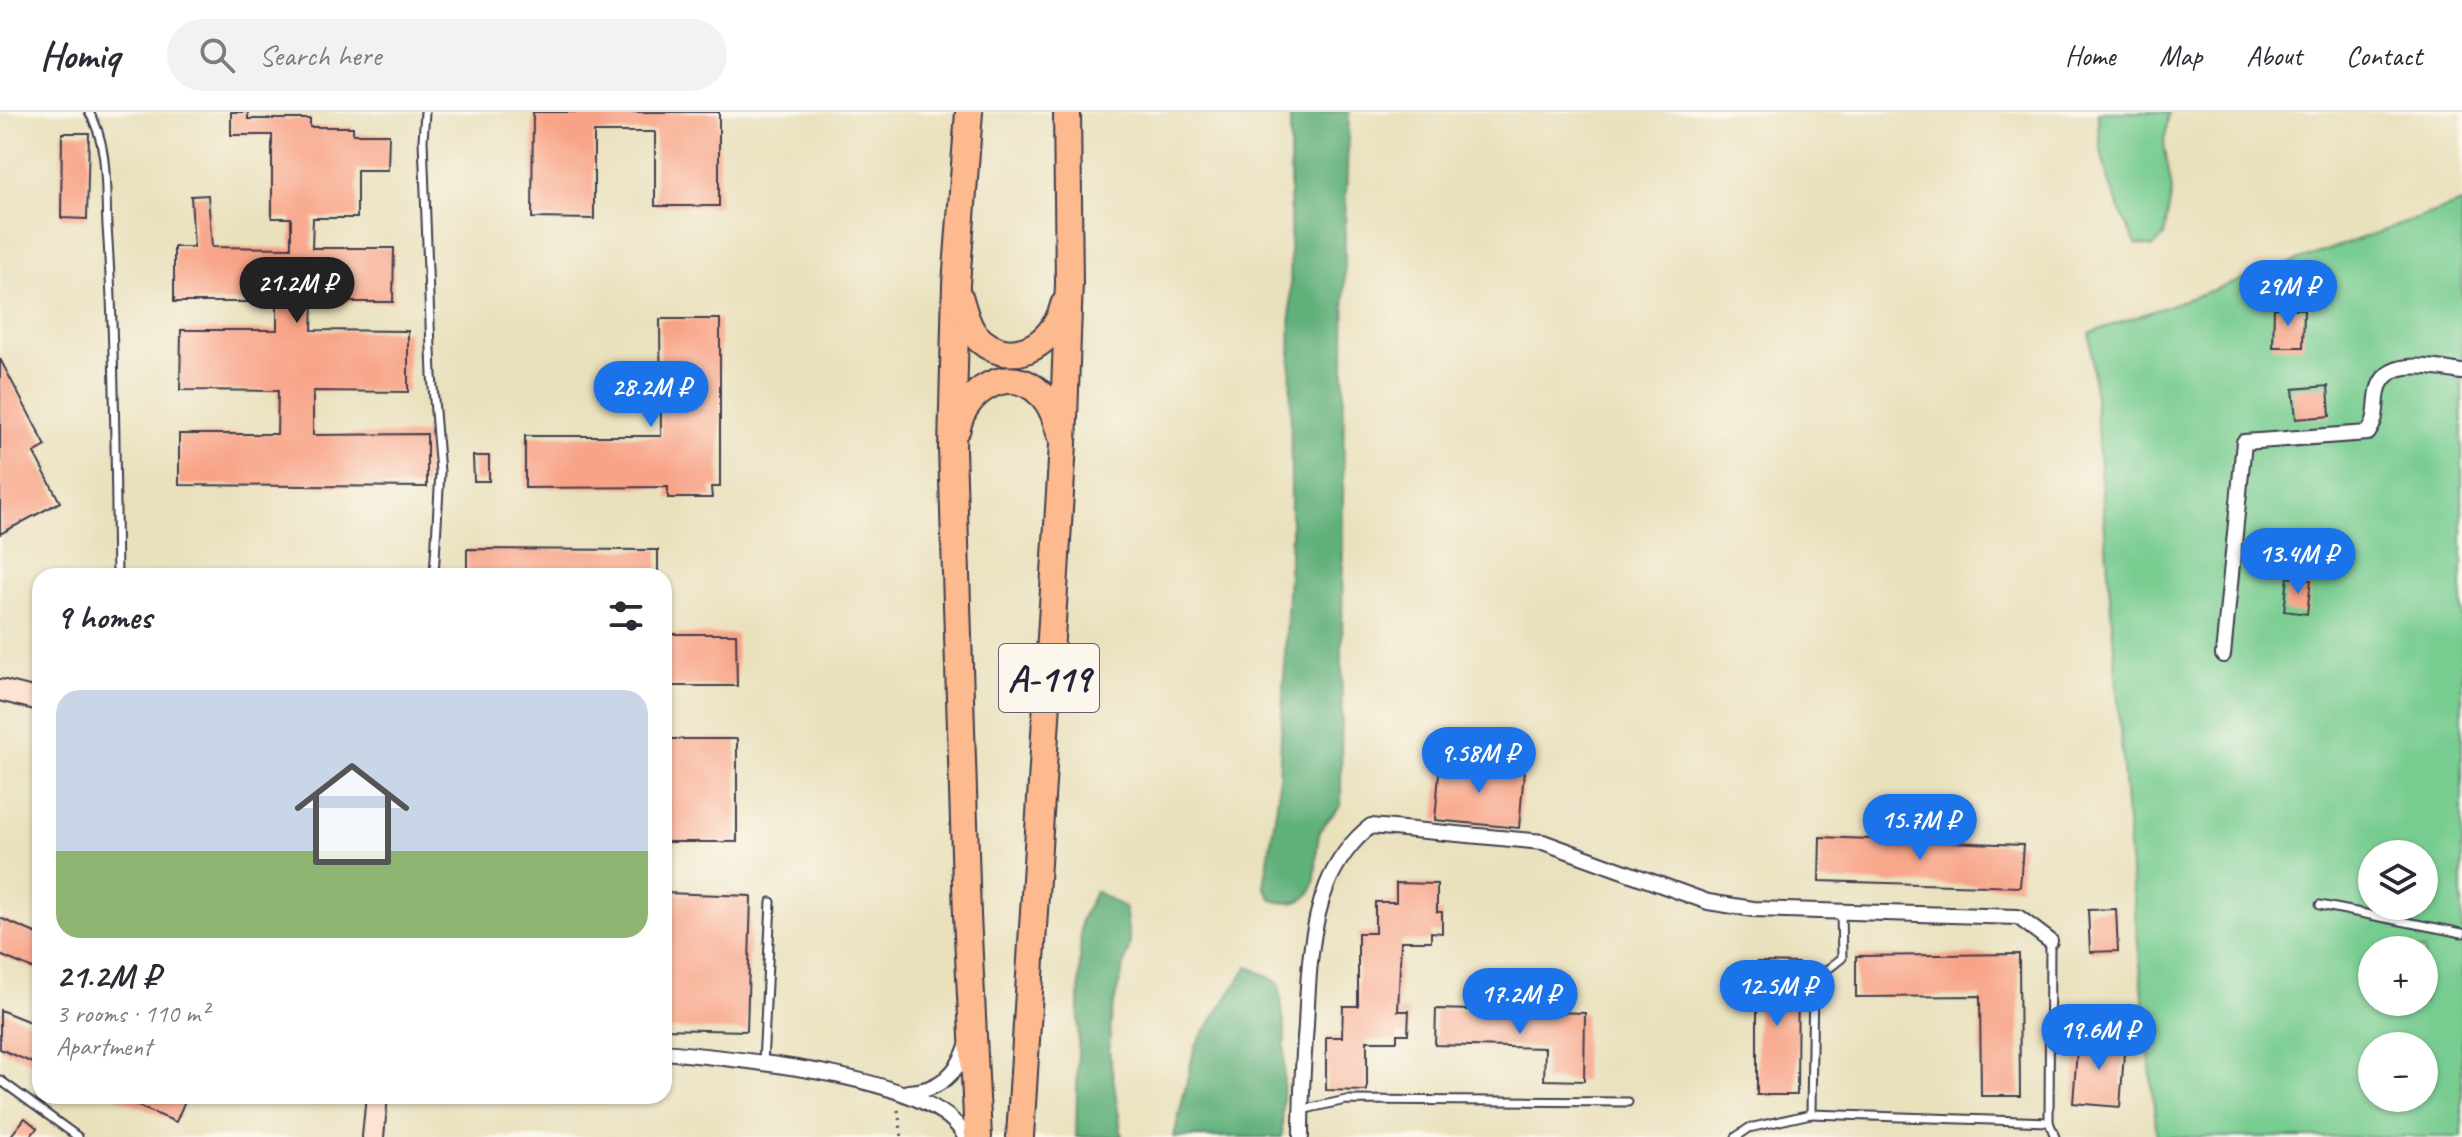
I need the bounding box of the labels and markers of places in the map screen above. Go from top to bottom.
pin: 21.2M ₽ [223,257,371,325]
pin: 29M ₽ [2232,260,2344,328]
pin: 28.2M ₽ [577,361,725,429]
pin: 13.4M ₽ [2224,528,2372,596]
pin: 9.58M ₽ [1405,727,1553,795]
pin: 15.7M ₽ [1846,794,1994,862]
pin: 12.5M ₽ [1703,960,1851,1028]
pin: 17.2M ₽ [1446,968,1594,1036]
pin: 19.6M ₽ [2025,1004,2173,1072]

